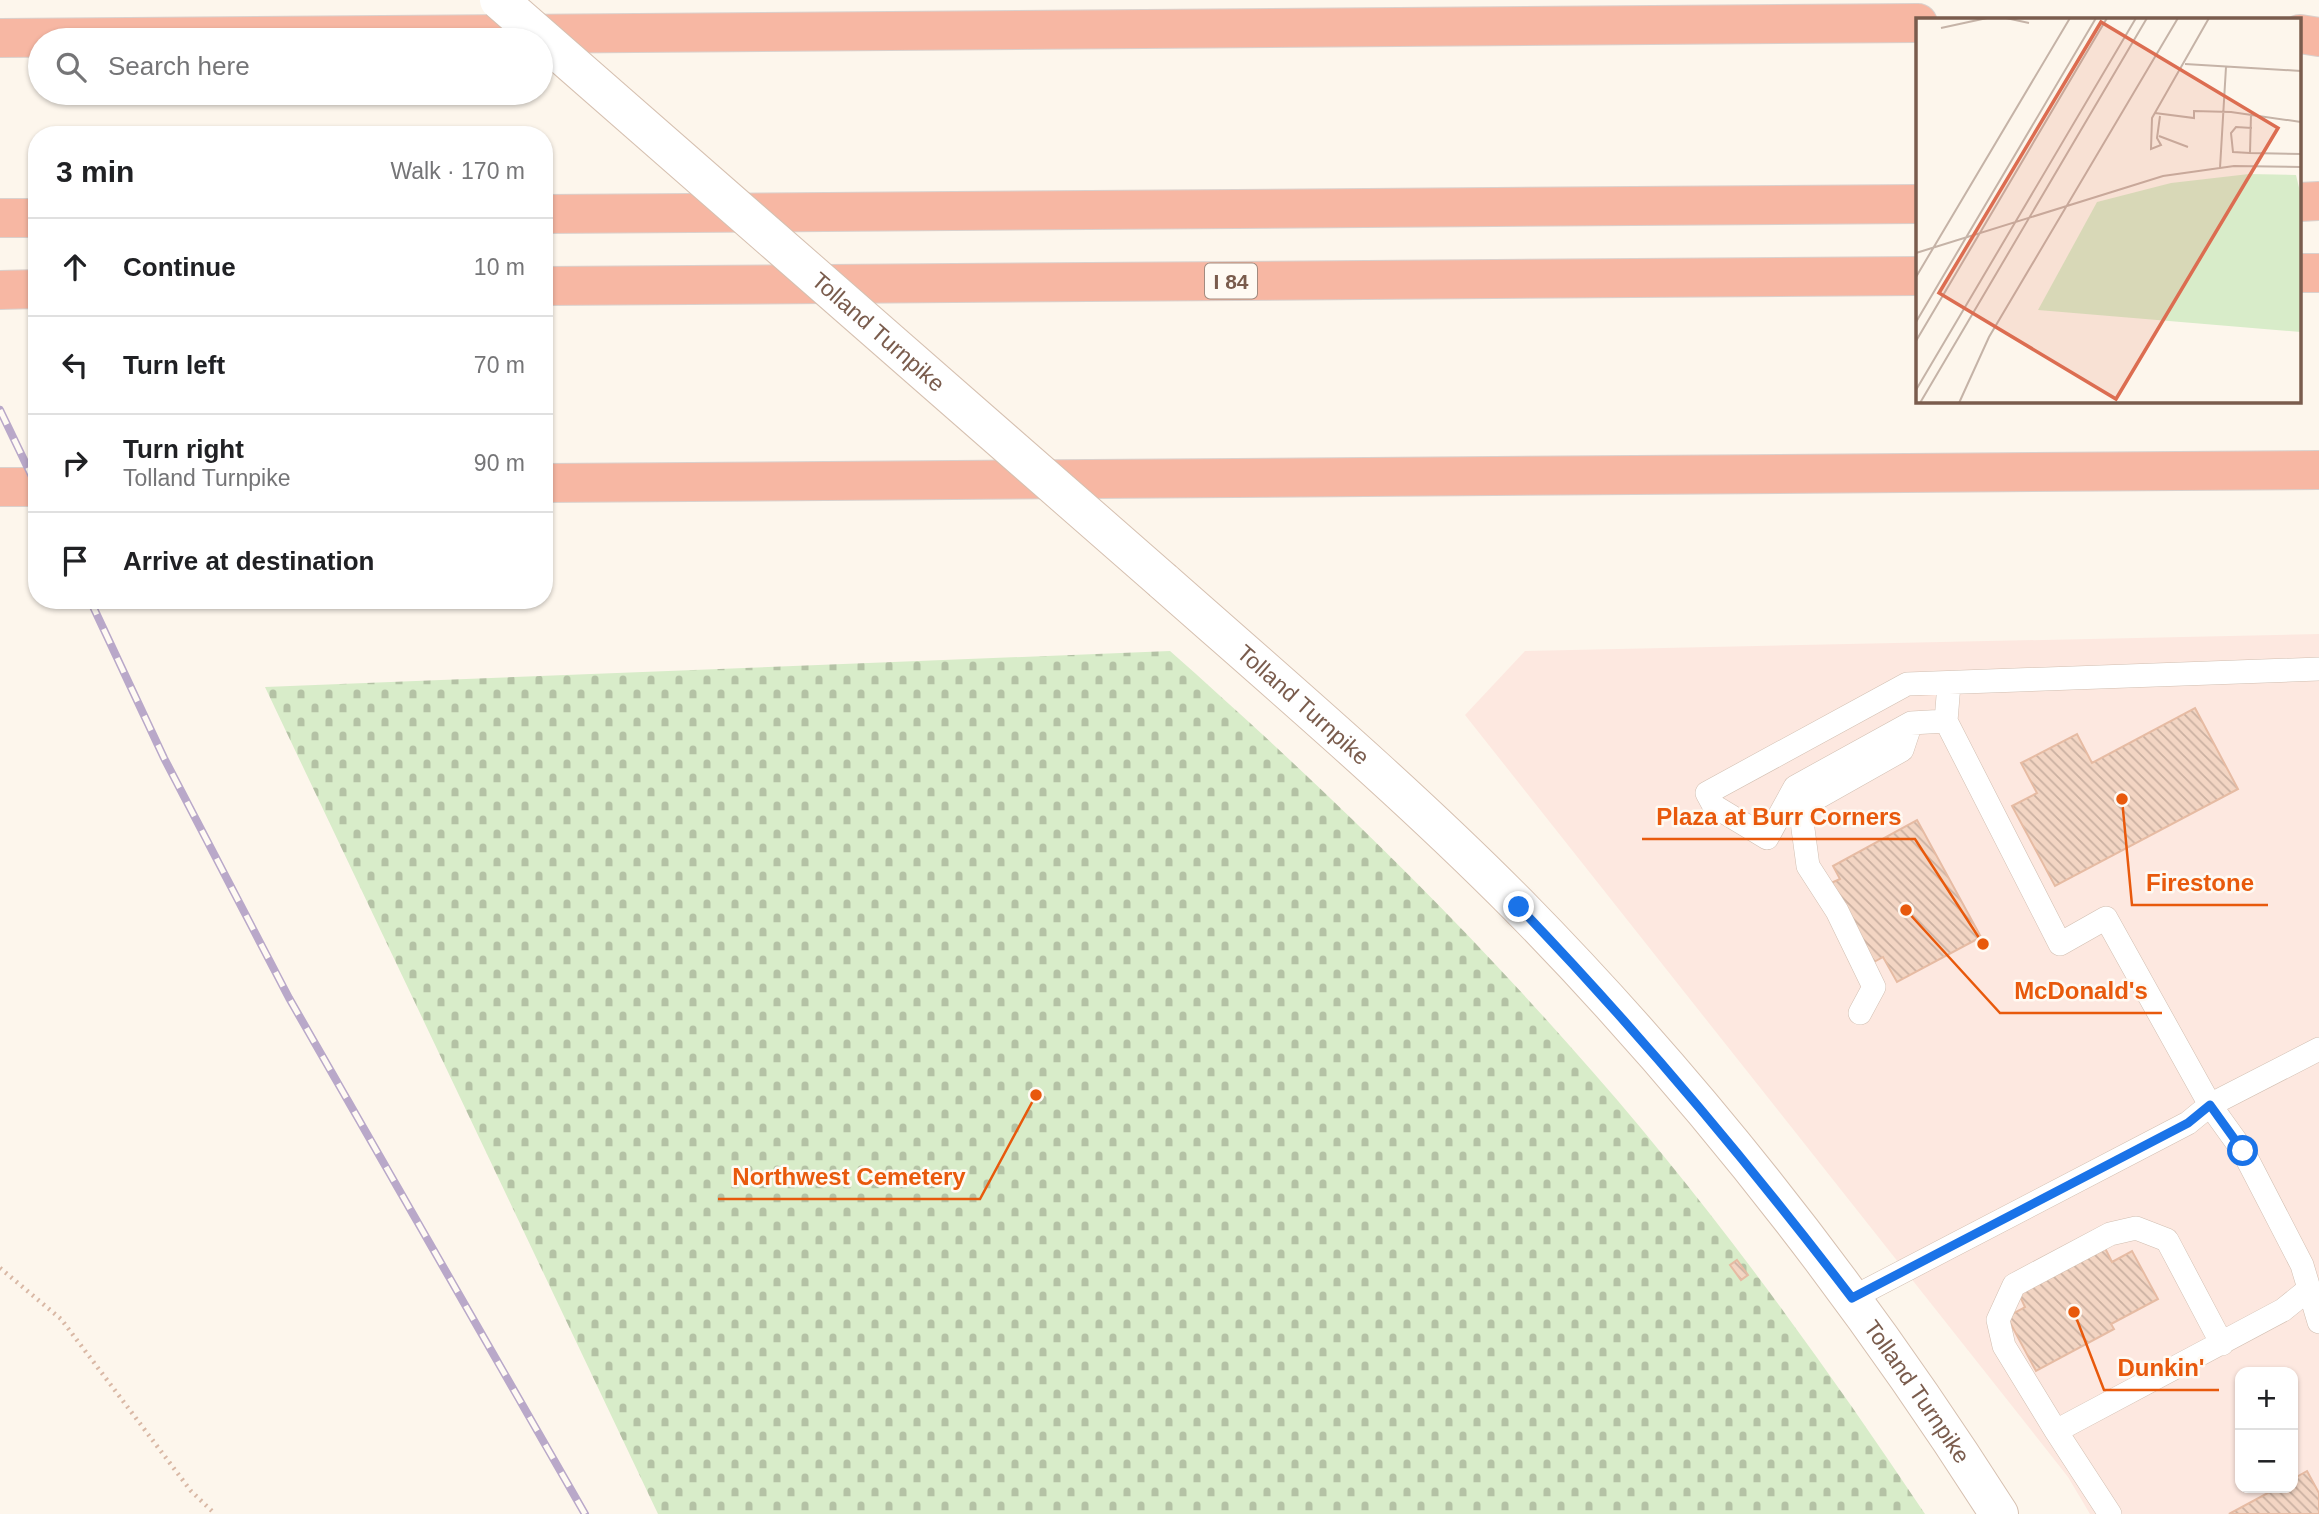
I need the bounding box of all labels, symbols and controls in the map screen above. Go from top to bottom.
inset map [1916,18,2302,402]
search box [28,28,553,105]
icon: search [52,48,90,86]
text: Search here [108,51,250,81]
text: 3 min [56,155,134,188]
text: Walk · 170 m [390,158,525,184]
icon: ahead [56,248,94,286]
text: Continue [123,252,236,282]
text: 10 m [474,254,525,280]
road number: I 84 [1205,264,1257,298]
street label: Tolland Turnpike [807,267,950,397]
icon: left [56,346,94,384]
text: Turn left [123,350,225,380]
text: 70 m [474,352,525,378]
text: Turn right [123,434,244,464]
icon: right [56,444,94,482]
text: 90 m [474,450,525,476]
text: Tolland Turnpike [123,465,291,491]
icon: arrive [56,542,94,580]
text: Arrive at destination [123,546,374,576]
street label: Tolland Turnpike [1232,639,1375,770]
callout: Plaza at Burr Corners [1642,794,1915,839]
text: Plaza at Burr Corners [1656,803,1902,830]
callout: Firestone [2132,860,2268,905]
text: Firestone [2146,869,2254,896]
route end [1503,891,1534,922]
callout: McDonald's [2000,968,2162,1013]
text: McDonald's [2014,977,2148,1004]
route start [2227,1135,2258,1166]
callout: Northwest Cemetery [718,1154,980,1199]
text: Northwest Cemetery [732,1163,966,1190]
street label: Tolland Turnpike [1859,1315,1975,1468]
callout: Dunkin' [2104,1345,2219,1390]
text: Dunkin' [2117,1354,2205,1381]
map controls [2235,1367,2298,1493]
button: + [2235,1367,2298,1430]
button: − [2235,1430,2298,1493]

